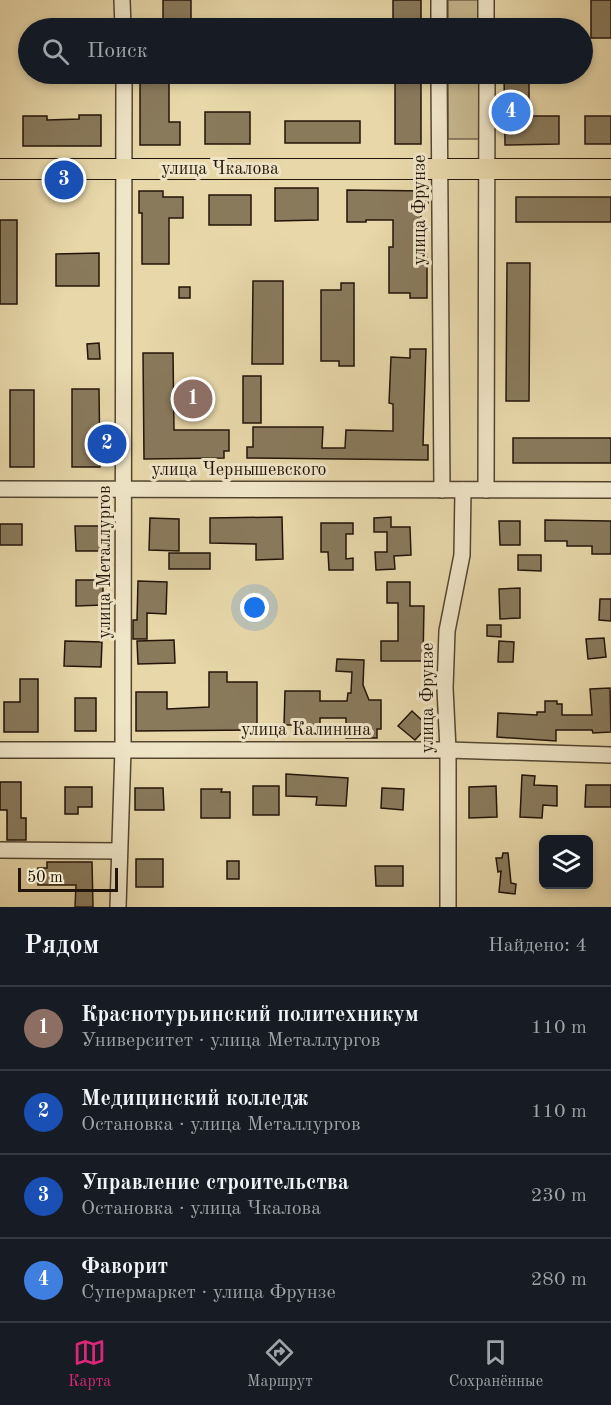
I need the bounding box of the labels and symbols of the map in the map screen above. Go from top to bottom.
pin: 4 [492,90,530,134]
street label: улица Фрунзе [411,155,429,265]
pin: 3 [44,158,84,202]
street label: улица Чкалова [161,160,279,178]
pin: 1 [174,376,212,422]
pin: 2 [88,422,126,466]
street label: улица Чернышевского [152,461,327,479]
street label: улица Металлургов [96,485,114,639]
your location [240,593,269,622]
street label: улица Фрунзе [419,643,437,753]
street label: улица Калинина [241,721,371,739]
scale bar [18,865,118,892]

